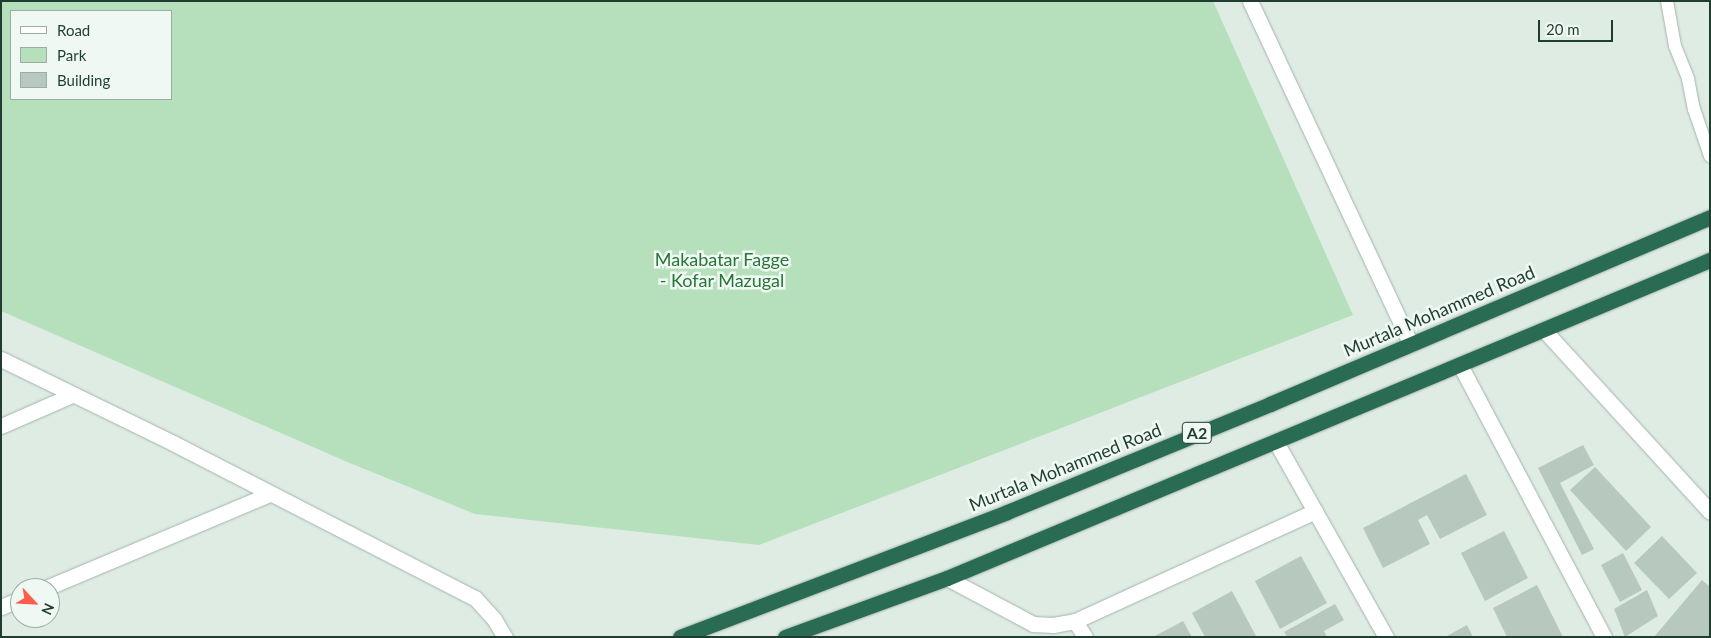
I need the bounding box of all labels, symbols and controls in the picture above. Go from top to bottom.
legend [10,10,172,100]
scale bar [1541,10,1616,42]
text: 20 m [1546,20,1580,38]
text: Road [57,21,90,39]
text: Park [57,46,86,64]
text: Building [57,71,110,89]
park label: Makabatar Fagge - Kofar Mazugal [655,249,789,292]
street label: Murtala Mohammed Road [1340,261,1538,361]
street label: Murtala Mohammed Road [966,418,1164,516]
road number: A2 [1181,419,1213,446]
north arrow [10,578,60,628]
text: N [38,601,58,618]

